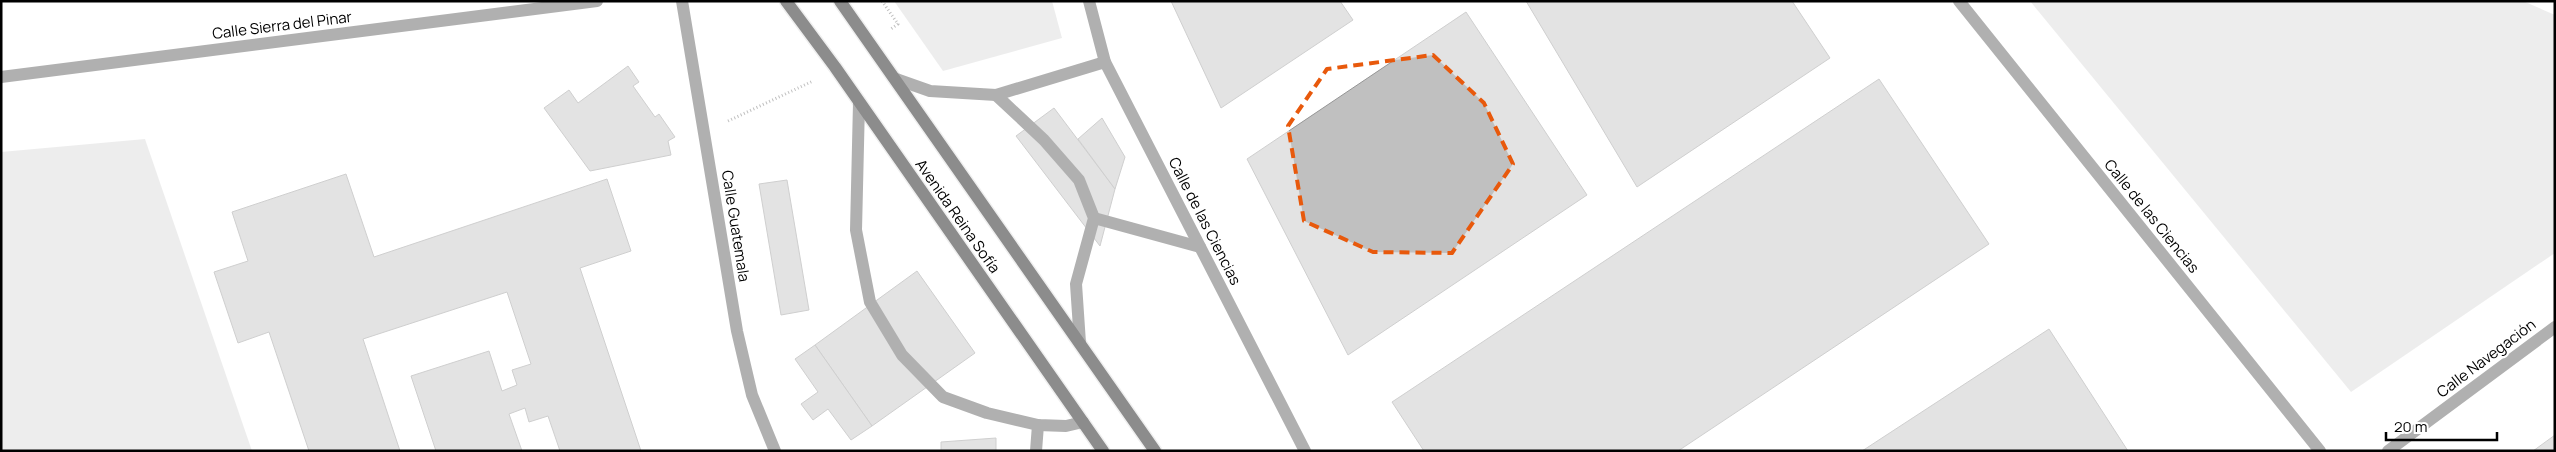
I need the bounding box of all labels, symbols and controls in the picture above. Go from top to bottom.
street label: Calle Sierra del Pinar [211,6,354,44]
street label: Calle de las Ciencias [1164,154,1246,289]
street label: Avenida Reina Sofía [911,155,1005,277]
street label: Calle de las Ciencias [2100,155,2204,277]
street label: Calle Guatemala [717,169,755,283]
street label: Calle Navegación [2432,314,2540,402]
scale bar [2386,410,2497,442]
text: 20 m [2394,416,2427,437]

